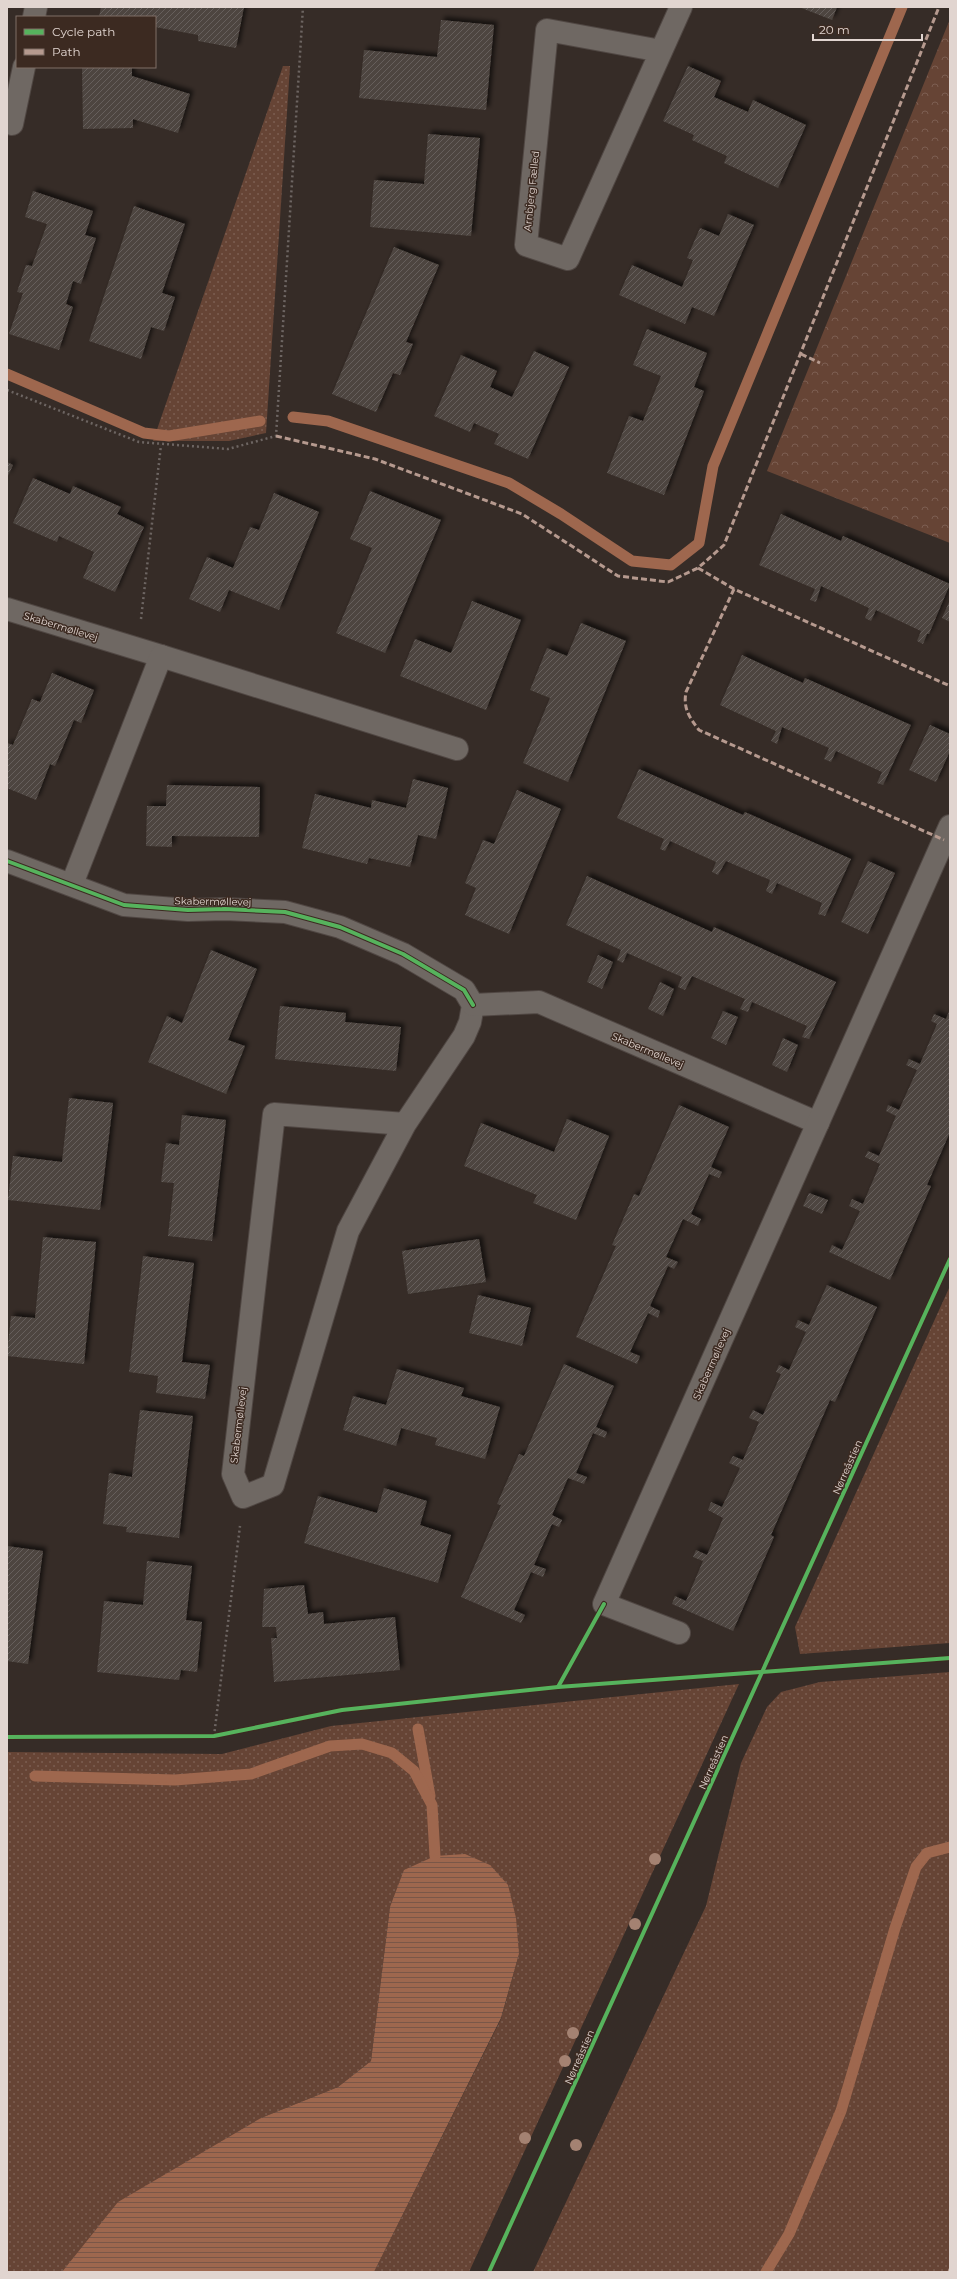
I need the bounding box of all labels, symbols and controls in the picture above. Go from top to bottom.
legend [16,16,156,68]
scale bar [813,16,922,42]
text: 20 m [819,22,850,37]
text: Cycle path [52,24,115,39]
text: Path [52,44,81,59]
street label: Arnbjerg Fælled [521,150,542,232]
street label: Skabermøllevej [22,609,100,644]
street label: Skabermøllevej [174,894,252,909]
street label: Skabermøllevej [610,1029,686,1071]
street label: Skabermøllevej [690,1326,733,1402]
street label: Skabermøllevej [227,1386,250,1464]
street label: Nørreåstien [830,1438,865,1497]
street label: Nørreåstien [696,1733,731,1792]
street label: Nørreåstien [562,2028,597,2087]

